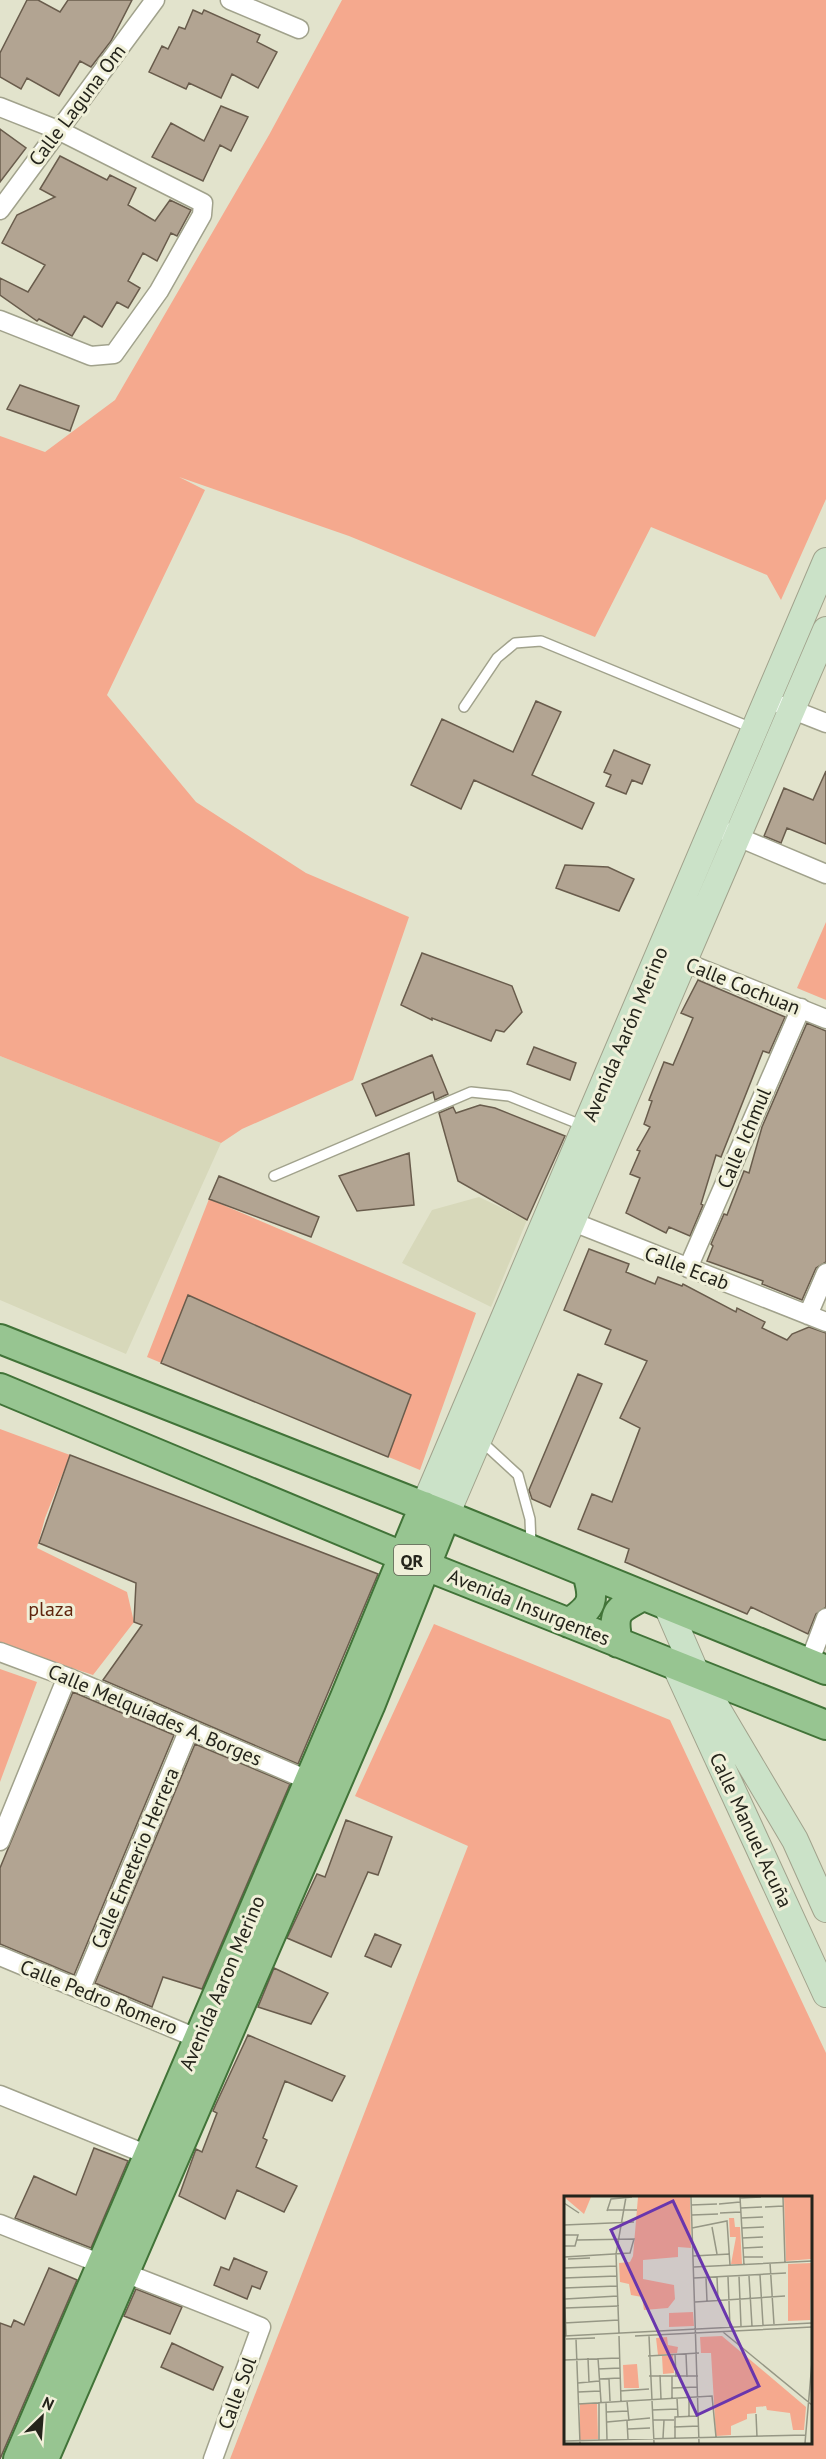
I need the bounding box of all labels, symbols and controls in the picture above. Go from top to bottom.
street label: Calle Laguna Om [23,39,131,171]
street label: Avenida Aarón Merino [576,943,674,1125]
street label: Calle Cochuan [682,951,804,1021]
street label: Calle Ichmul [711,1084,777,1192]
street label: Calle Ecab [641,1240,733,1296]
road number: QR [394,1545,430,1575]
street label: Avenida Insurgentes [444,1563,614,1651]
park label: plaza [28,1596,74,1622]
street label: Calle Melquíades A. Borges [44,1658,266,1772]
street label: Calle Manuel Acuña [704,1748,798,1912]
street label: Calle Emeterio Herrera [85,1763,185,1953]
street label: Avenida Aaron Merino [173,1892,271,2074]
street label: Calle Pedro Romero [16,1953,182,2041]
inset map [564,2196,811,2444]
street label: Calle Sol [212,2353,262,2433]
north arrow [12,2387,72,2447]
text: N [39,2392,57,2415]

